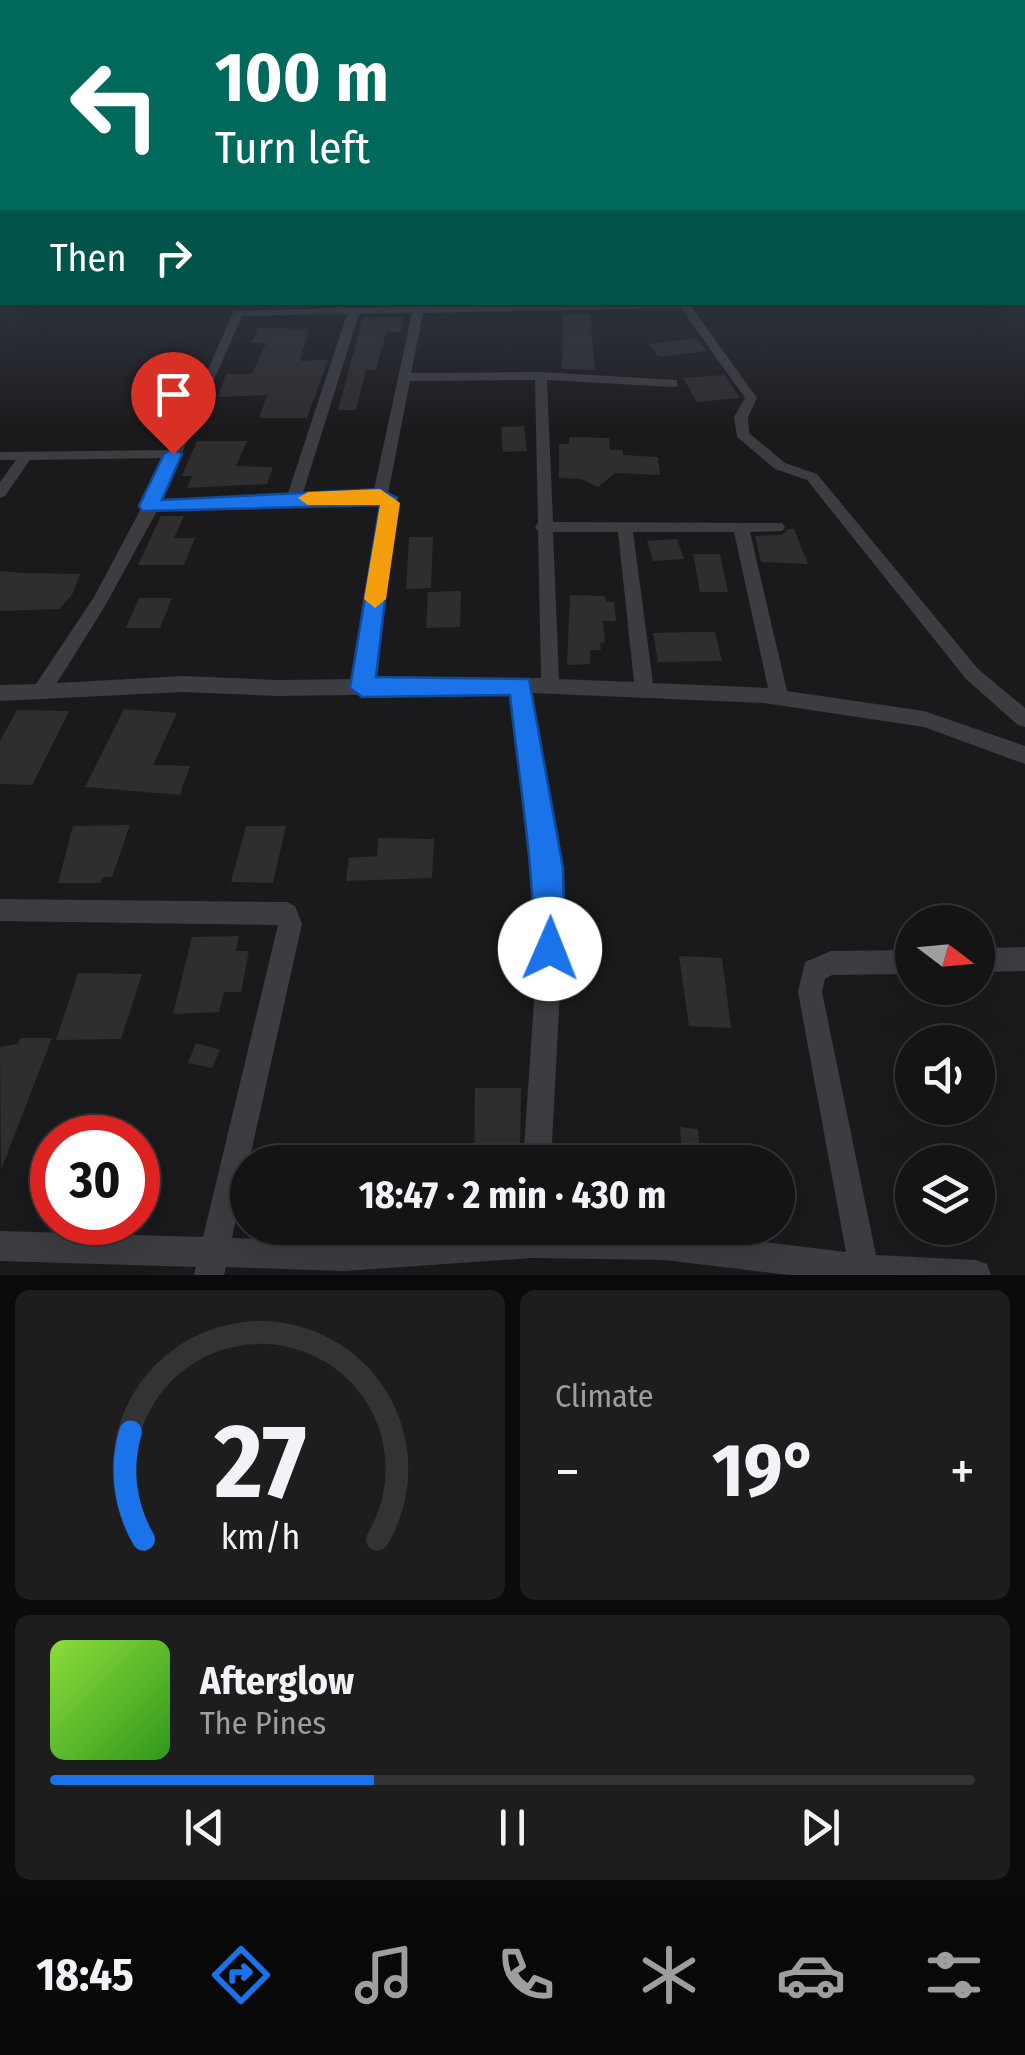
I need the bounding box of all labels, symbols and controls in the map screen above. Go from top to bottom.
text: 100 m [215,36,389,120]
icon: left [50,40,180,170]
text: Turn left [215,121,370,175]
icon: right [146,230,201,285]
text: Then [50,235,126,281]
pin [131,352,216,455]
icon: arrive [146,367,201,422]
position arrow [498,897,602,1001]
north arrow [895,905,995,1005]
map controls [895,905,995,1245]
button: sound [895,1025,995,1125]
speed limit sign: 30 [30,1115,160,1245]
button: layers [895,1145,995,1245]
text: 18:47 · 2 min · 430 m [359,1172,666,1218]
text: Climate [555,1377,654,1415]
text: 27 [213,1400,306,1525]
text: 19° [712,1426,818,1516]
text: − [555,1439,580,1505]
text: + [950,1439,975,1505]
text: km/h [220,1516,300,1558]
text: Afterglow [200,1658,354,1704]
text: The Pines [200,1704,326,1742]
icon: previous [177,1800,232,1855]
icon: pause [485,1800,540,1855]
icon: next [793,1800,848,1855]
icon: directions [206,1940,276,2010]
icon: music [349,1940,419,2010]
icon: phone [491,1940,561,2010]
icon: climate [634,1940,704,2010]
icon: car [776,1940,846,2010]
icon: filters [919,1940,989,2010]
text: 18:45 [36,1948,134,2002]

